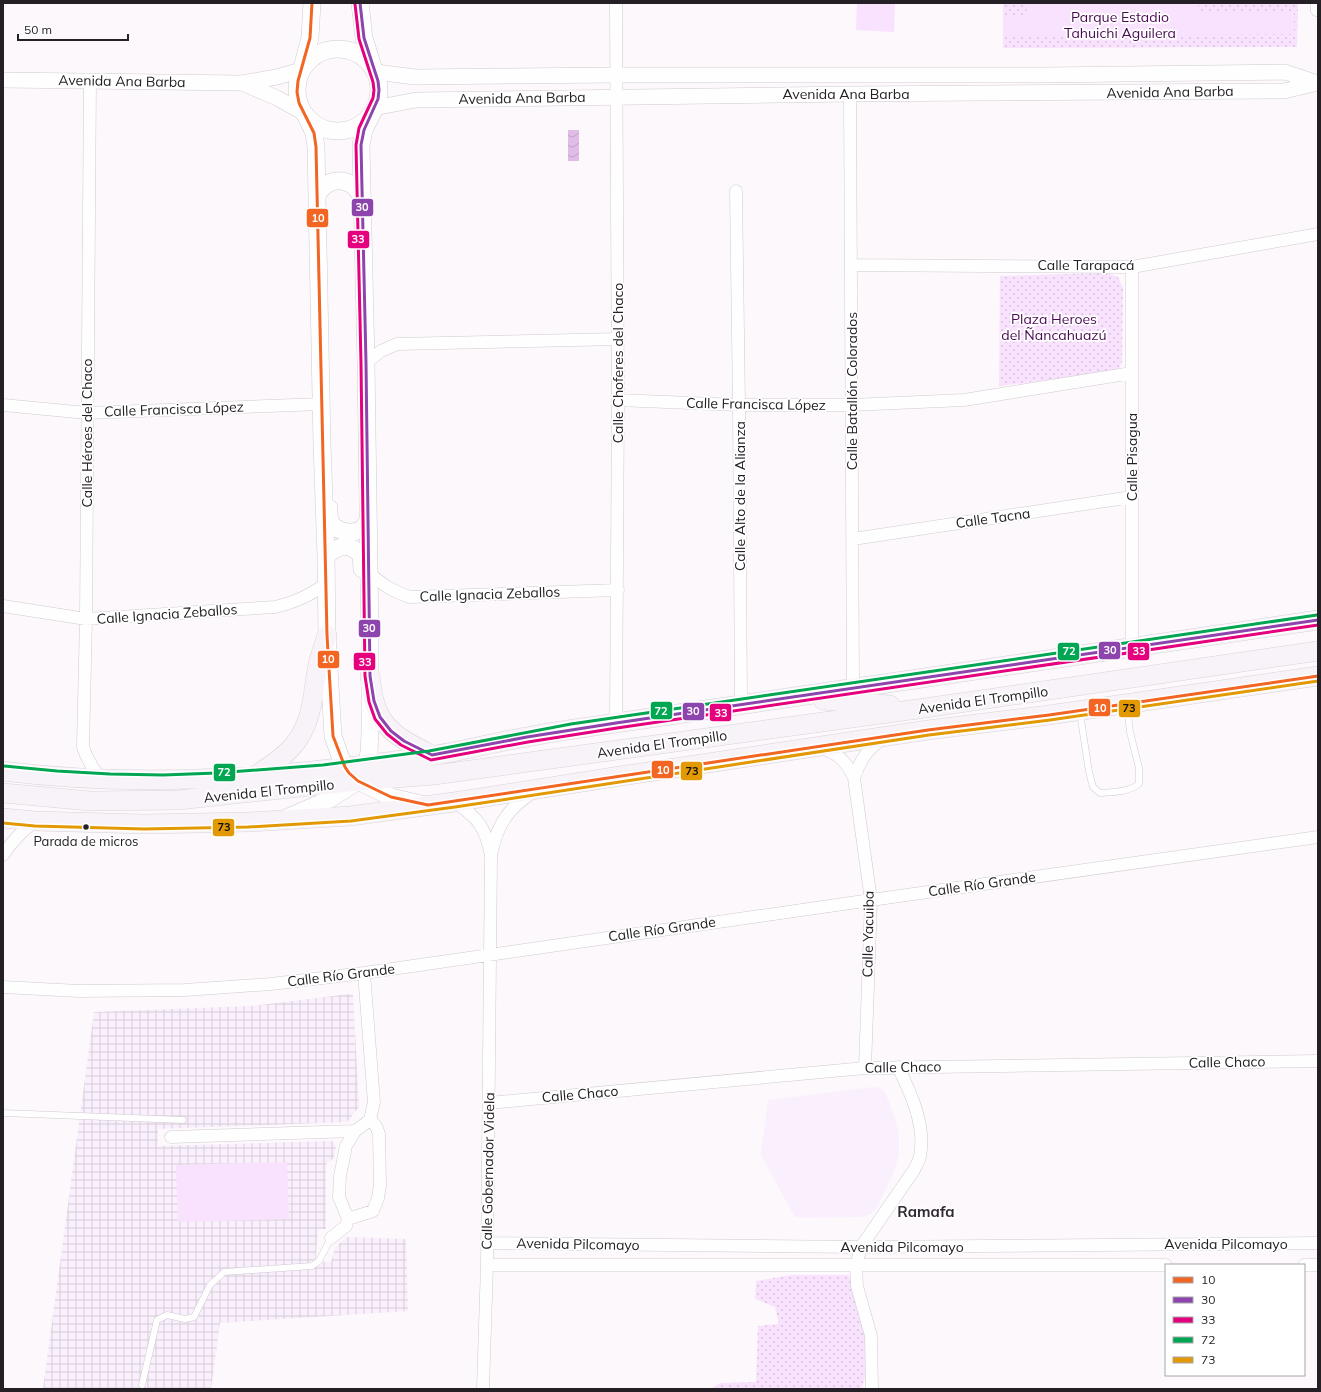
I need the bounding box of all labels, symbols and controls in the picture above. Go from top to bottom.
park label: Parque Estadio Tahuichi Aguilera [1064,8,1176,42]
scale bar [18,16,128,42]
text: 50 m [24,22,52,37]
street label: Avenida Ana Barba [58,71,186,91]
street label: Avenida Ana Barba [1106,82,1234,102]
street label: Avenida Ana Barba [782,85,910,103]
street label: Avenida Ana Barba [458,88,586,108]
line badge: 30 [351,198,374,217]
text: 30 [355,200,369,214]
line badge: 10 [306,208,329,228]
text: 10 [311,211,325,225]
line badge: 33 [347,230,370,249]
text: 33 [351,232,365,246]
street label: Calle Tarapacá [1037,256,1135,274]
street label: Calle Choferes del Chaco [609,283,627,443]
park label: Plaza Heroes del Ñancahuazú [1001,310,1107,344]
street label: Calle Batallón Colorados [843,312,861,470]
street label: Calle Héroes del Chaco [78,358,96,508]
street label: Calle Francisca López [686,394,826,414]
street label: Calle Francisca López [104,398,244,420]
street label: Calle Pisagua [1123,413,1141,501]
street label: Calle Alto de la Alianza [731,421,749,571]
street label: Calle Tacna [955,504,1031,532]
street label: Calle Ignacia Zeballos [419,583,561,605]
street label: Calle Ignacia Zeballos [96,600,238,628]
line badge: 30 [358,619,381,638]
text: 30 [362,621,376,635]
line badge: 30 [1098,641,1121,660]
line badge: 72 [1057,642,1080,661]
line badge: 33 [1127,642,1150,661]
text: 30 [1103,643,1117,657]
text: 72 [1062,644,1076,658]
text: 33 [1132,644,1146,658]
line badge: 10 [317,650,340,669]
text: 10 [321,652,335,666]
line badge: 33 [353,652,376,671]
text: 33 [358,655,372,669]
street label: Avenida El Trompillo [917,682,1049,718]
line badge: 10 [1088,698,1111,717]
line badge: 73 [1118,699,1141,718]
line badge: 72 [650,701,673,720]
text: 10 [1093,701,1107,715]
text: 73 [1122,701,1136,715]
line badge: 30 [682,702,705,721]
line badge: 33 [709,703,732,722]
text: 72 [654,704,668,718]
text: 30 [686,704,700,718]
text: 33 [714,706,728,720]
street label: Avenida El Trompillo [596,726,728,762]
line badge: 10 [651,760,674,779]
line badge: 73 [680,761,703,781]
line badge: 72 [213,763,236,782]
text: 10 [656,763,670,777]
text: 73 [685,764,699,778]
text: 72 [217,765,231,779]
street label: Avenida El Trompillo [203,775,335,807]
line badge: 73 [212,818,235,837]
text: 73 [217,820,231,834]
marker: Parada de micros [81,822,91,832]
place label: Parada de micros [33,833,139,849]
street label: Calle Río Grande [927,868,1037,900]
street label: Calle Yacuiba [858,891,878,977]
street label: Calle Río Grande [607,913,717,945]
street label: Calle Río Grande [286,959,396,991]
street label: Calle Chaco [1189,1052,1265,1072]
street label: Calle Chaco [865,1057,941,1077]
street label: Calle Chaco [541,1082,619,1106]
street label: Calle Gobernador Videla [478,1092,498,1250]
district label: Ramafa [897,1202,955,1221]
street label: Avenida Pilcomayo [516,1234,640,1254]
street label: Avenida Pilcomayo [1164,1235,1288,1253]
street label: Avenida Pilcomayo [840,1238,964,1256]
legend [1165,1264,1305,1376]
text: 10 [1201,1272,1215,1287]
text: 30 [1201,1292,1215,1307]
text: 33 [1201,1312,1215,1327]
text: 72 [1201,1332,1215,1347]
text: 73 [1201,1352,1215,1367]

